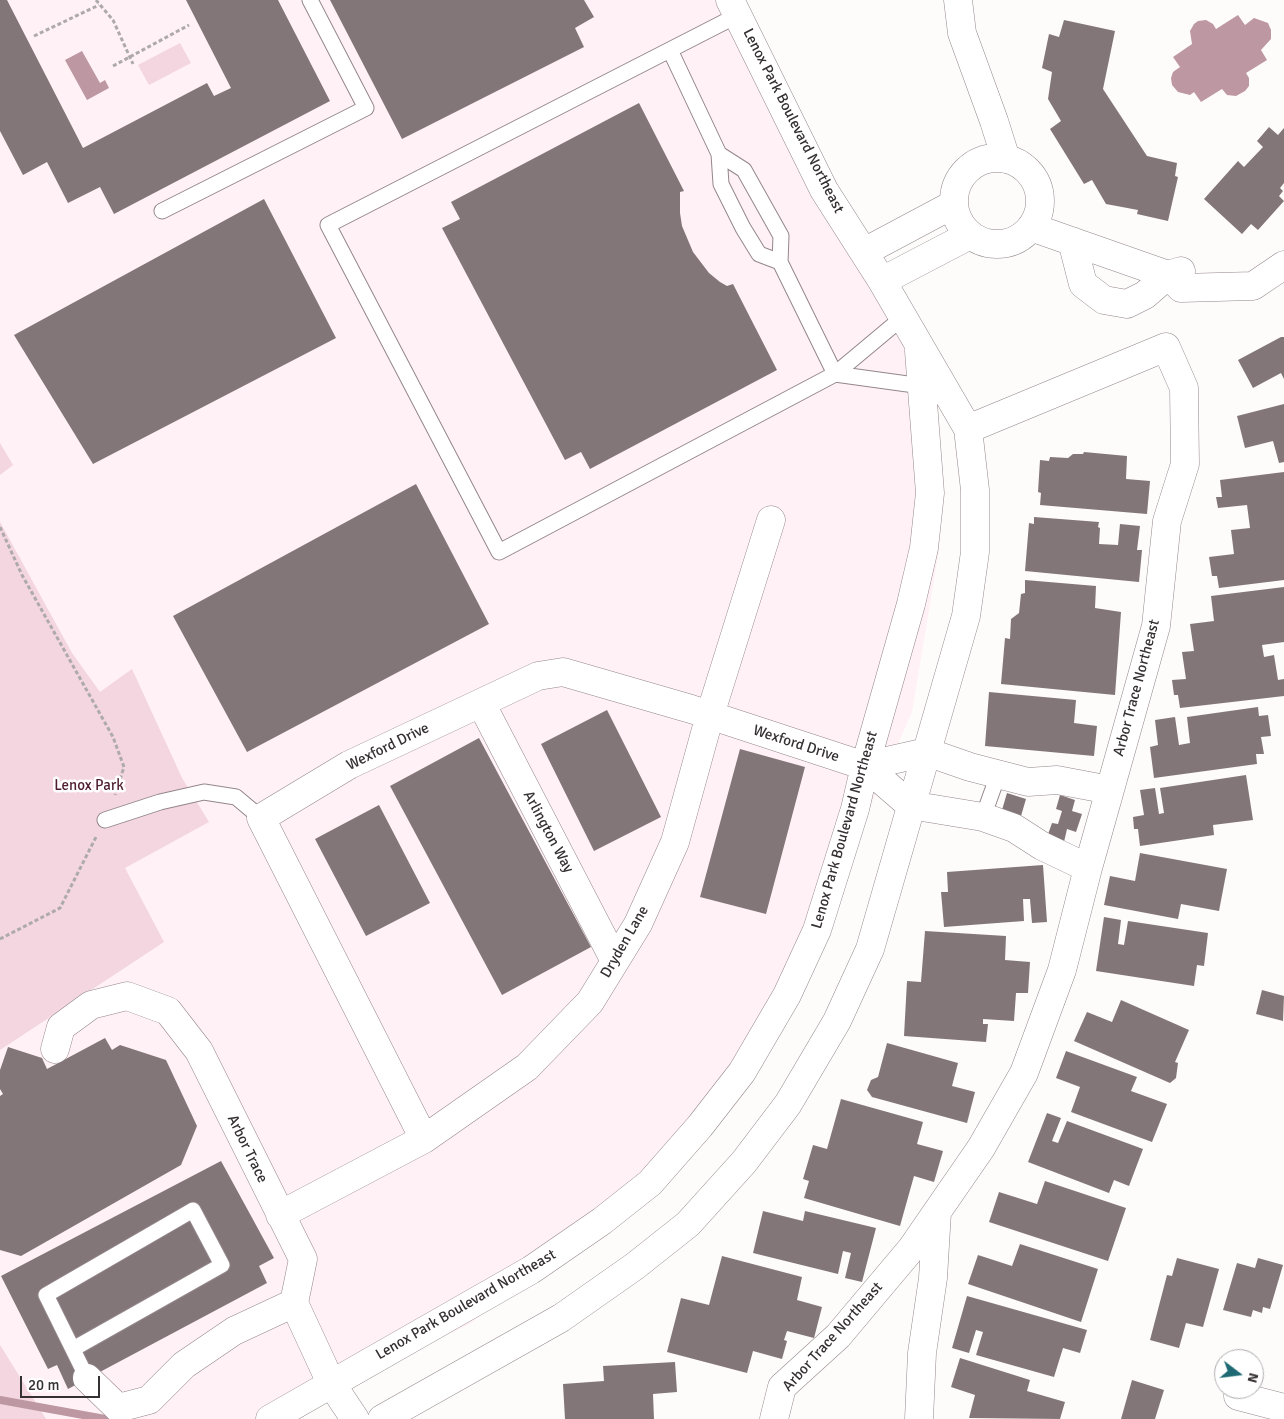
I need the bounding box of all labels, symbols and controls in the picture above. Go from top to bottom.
street label: Lenox Park Boulevard Northeast [738,26,848,216]
street label: Arbor Trace Northeast [1110,618,1164,758]
street label: Wexford Drive [344,719,432,775]
street label: Wexford Drive [751,722,841,766]
street label: Lenox Park Boulevard Northeast [808,729,882,931]
park label: Lenox Park [54,777,124,795]
street label: Arlington Way [519,788,577,876]
street label: Dryden Lane [597,903,653,981]
street label: Arbor Trace [223,1112,271,1186]
street label: Lenox Park Boulevard Northeast [373,1246,559,1364]
street label: Arbor Trace Northeast [779,1279,887,1395]
north arrow [1214,1349,1264,1399]
scale bar [22,1366,102,1398]
text: N [1244,1371,1262,1385]
text: 20 m [28,1376,59,1394]

